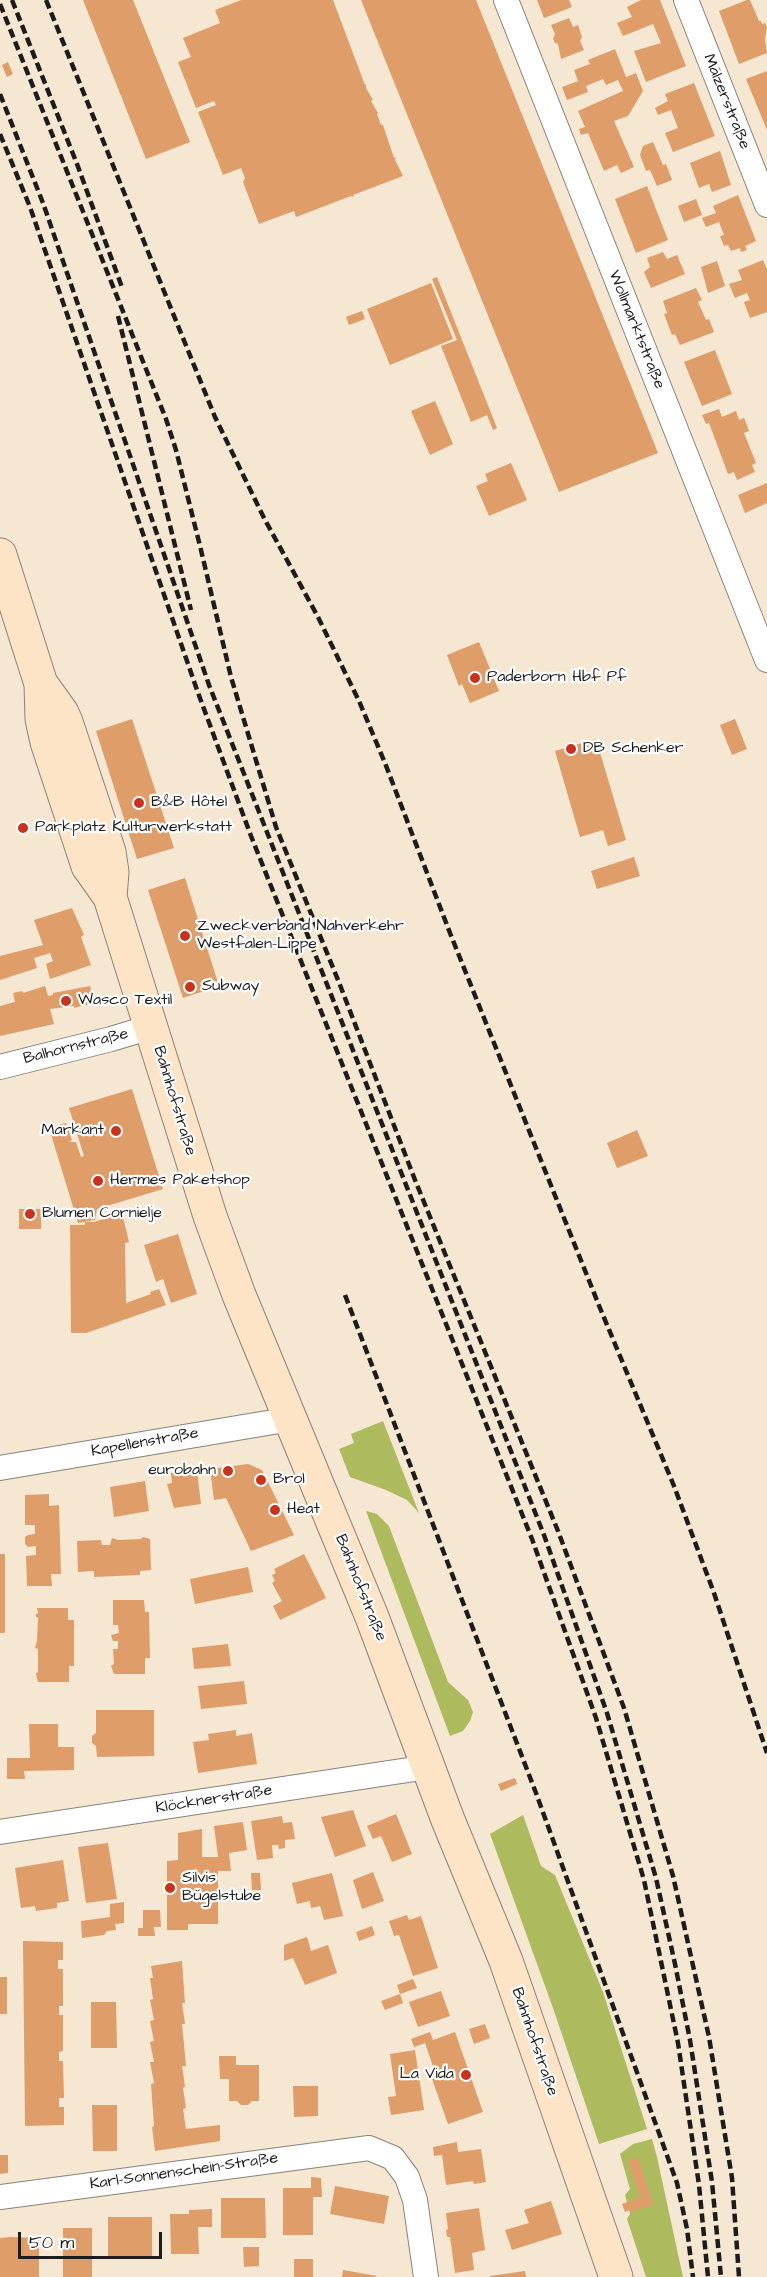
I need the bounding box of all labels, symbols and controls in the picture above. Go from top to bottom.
street label: Mälzerstraße [698,52,754,152]
street label: Wollmarktstraße [603,268,669,392]
place label: Paderborn Hbf Pf [487,668,627,688]
marker: Paderborn Hbf Pf [468,671,482,685]
place label: DB Schenker [583,739,683,759]
marker: DB Schenker [564,742,578,756]
place label: B&B Hôtel [151,793,227,813]
marker: B&B Hôtel [132,796,146,810]
place label: Parkplatz Kulturwerkstatt [35,818,232,838]
marker: Parkplatz Kulturwerkstatt [16,821,30,835]
place label: Zweckverband Nahverkehr Westfalen-Lippe [197,917,404,955]
marker: Zweckverband Nahverkehr Westfalen-Lippe [178,929,192,943]
place label: Subway [202,977,259,997]
marker: Subway [183,980,197,994]
place label: Wasco Textil [78,991,172,1011]
marker: Wasco Textil [59,994,73,1008]
street label: Balhornstraße [22,1025,130,1069]
street label: Bahnhofstraße [148,1044,200,1158]
place label: Markant [41,1121,104,1141]
marker: Markant [109,1124,123,1138]
place label: Hermes Paketshop [110,1171,250,1191]
marker: Hermes Paketshop [91,1174,105,1188]
place label: Blumen Cornielje [42,1204,162,1224]
marker: Blumen Cornielje [23,1207,37,1221]
street label: Kapellenstraße [90,1424,200,1462]
place label: eurobahn [148,1461,216,1481]
marker: eurobahn [221,1464,235,1478]
place label: Brol [273,1470,305,1490]
marker: Brol [254,1473,268,1487]
place label: Heat [287,1500,320,1520]
marker: Heat [268,1503,282,1517]
street label: Bahnhofstraße [330,1532,390,1644]
street label: Klöcknerstraße [154,1781,274,1819]
place label: Silvis Bügelstube [182,1869,261,1907]
marker: Silvis Bügelstube [163,1881,177,1895]
street label: Bahnhofstraße [506,1985,562,2099]
place label: La Vida [400,2065,454,2085]
marker: La Vida [459,2068,473,2082]
street label: Karl-Sonnenschein-Straße [89,2149,279,2195]
scale bar [21,2220,165,2258]
text: 50 m [29,2230,74,2255]

